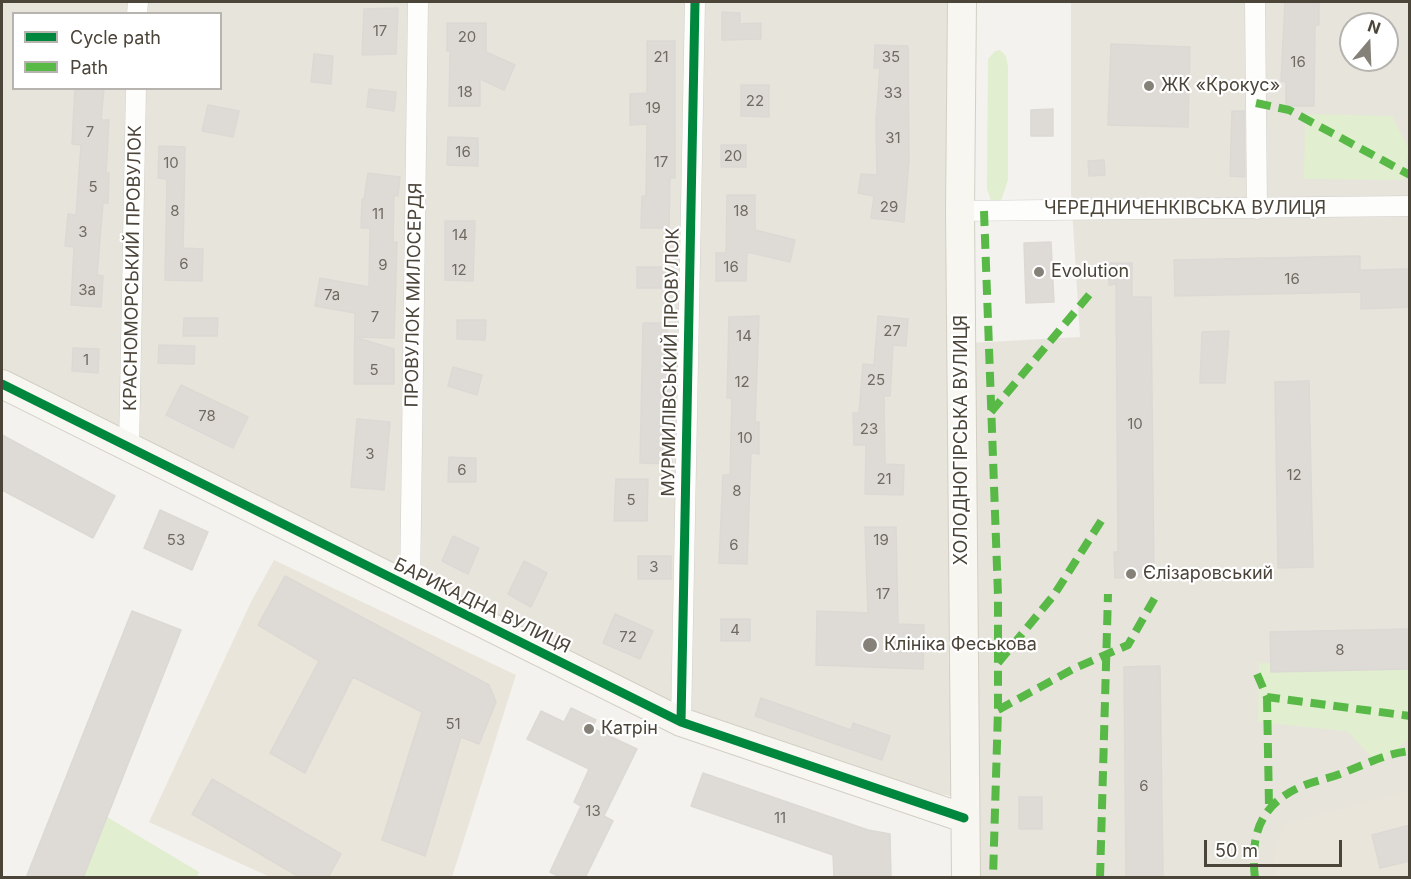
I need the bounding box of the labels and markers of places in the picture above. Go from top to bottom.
place label: ЖК «Крокус» [1161,75,1280,97]
marker: ЖК «Крокус» [1142,79,1156,93]
place label: Evolution [1051,261,1129,283]
marker: Evolution [1032,265,1046,279]
place label: Єлізаровський [1143,563,1273,585]
marker: Єлізаровський [1124,567,1138,581]
place label: Клініка Феськова [884,634,1037,656]
marker: Клініка Феськова [861,636,879,654]
place label: Катрін [601,718,658,740]
marker: Катрін [582,722,596,736]

